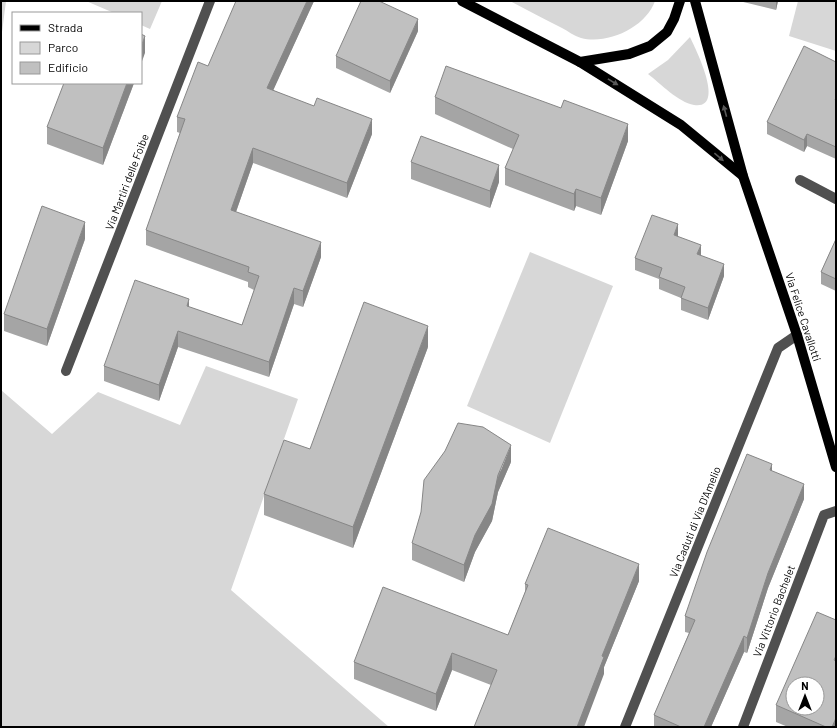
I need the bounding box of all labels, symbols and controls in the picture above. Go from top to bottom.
legend [12,12,142,84]
text: Strada [48,20,83,34]
text: Parco [48,40,78,54]
text: Edificio [48,60,88,74]
one-way arrow [607,79,619,86]
one-way arrow [722,105,728,117]
street label: Via Martiri delle Foibe [102,132,151,232]
one-way arrow [714,152,725,161]
street label: Via Felice Cavallotti [783,271,824,363]
street label: Via Caduti di Via D'Amelio [666,464,723,579]
street label: Via Vittorio Bachelet [750,563,797,659]
north arrow [785,676,825,716]
text: N [801,679,809,692]

